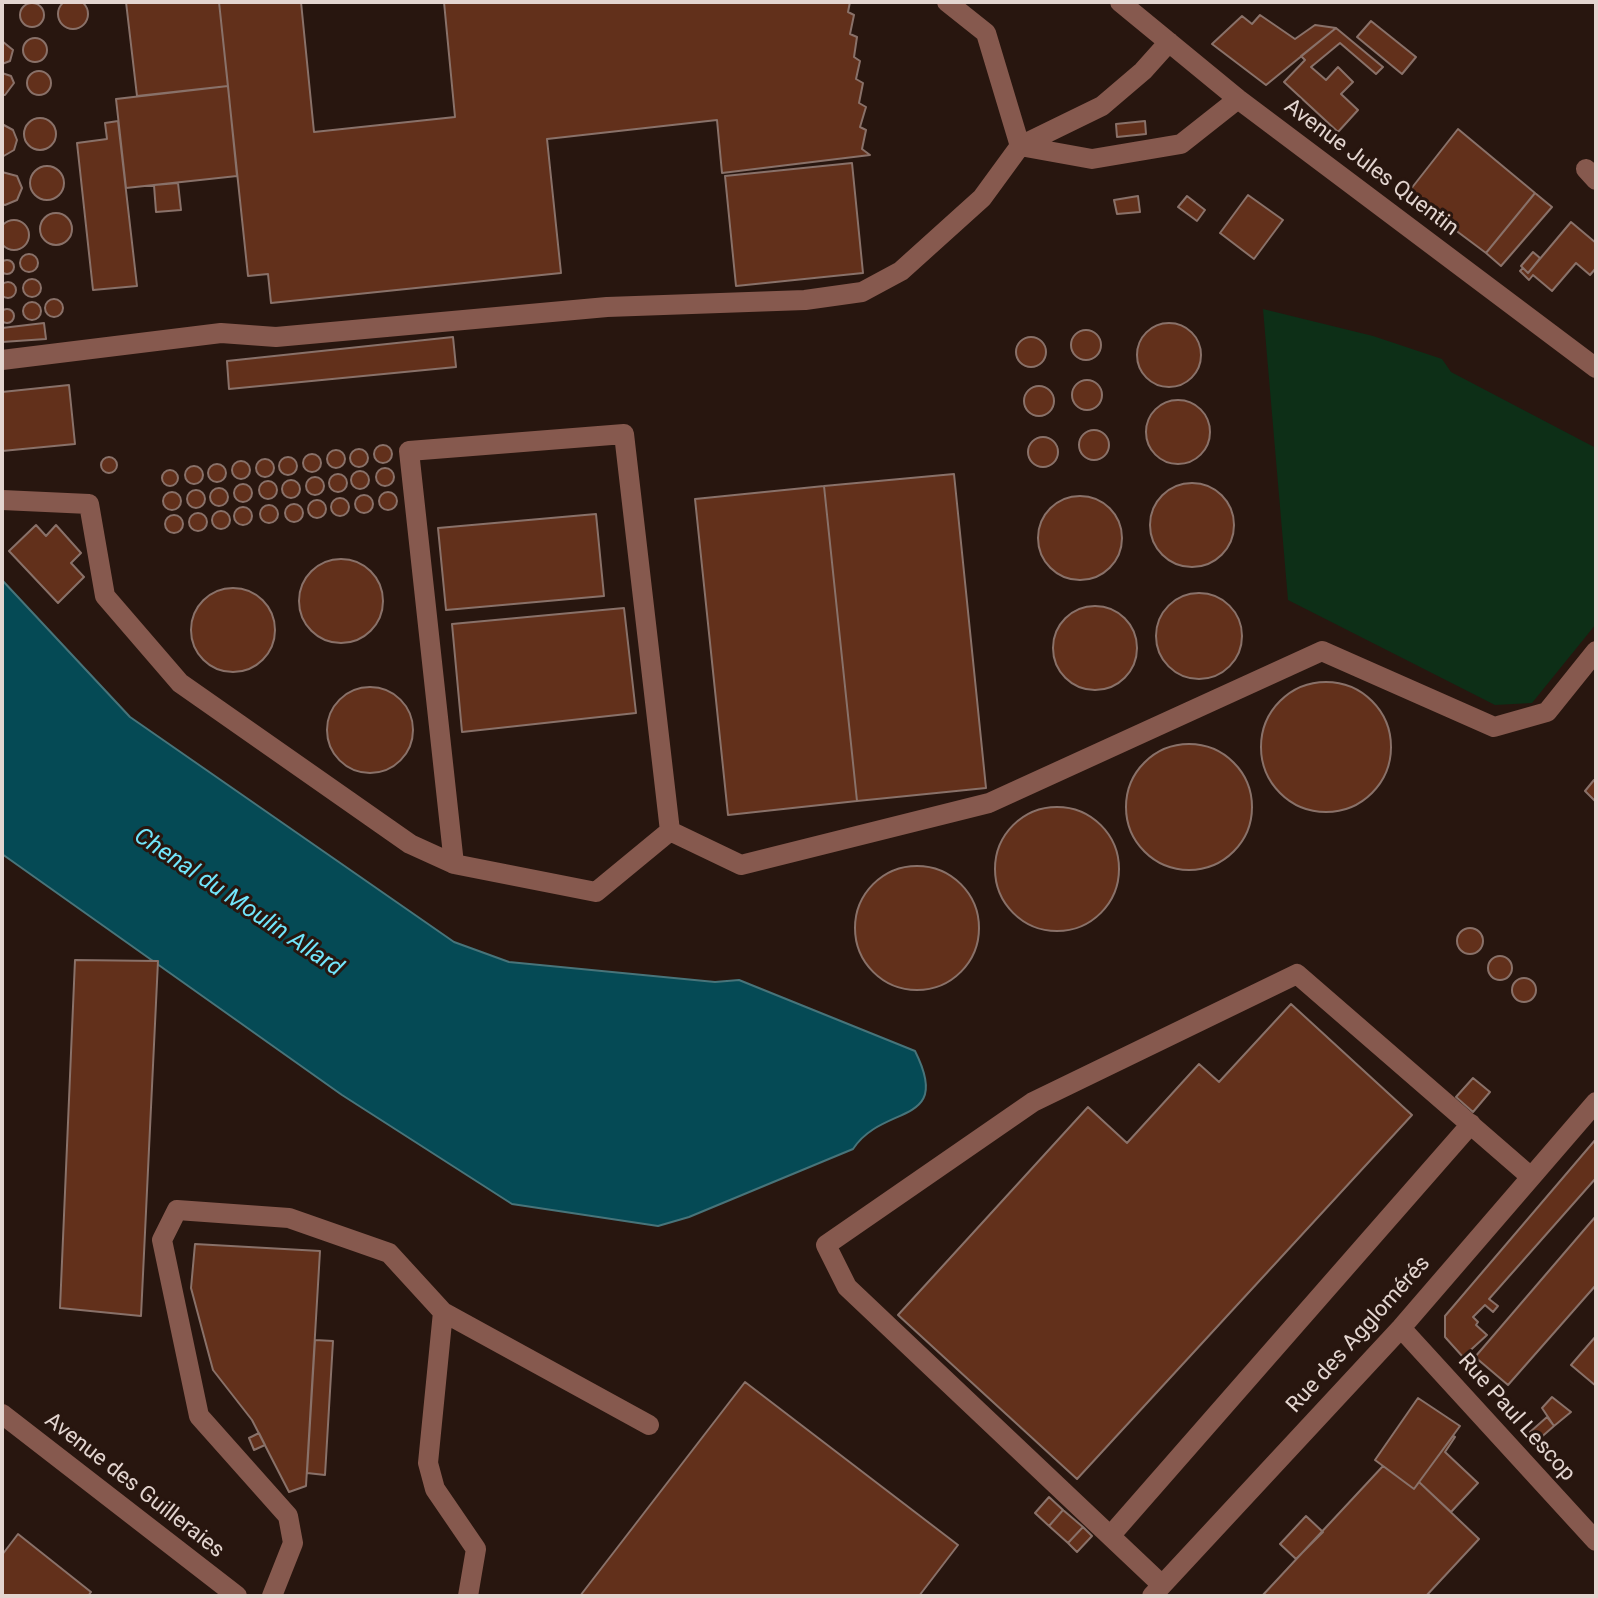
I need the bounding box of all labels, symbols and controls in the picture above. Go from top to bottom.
street label: Avenue Jules Quentin [1279,94,1463,242]
water label: Chenal du Moulin Allard [128,822,348,984]
street label: Rue des Agglomérés [1282,1251,1436,1419]
street label: Rue Paul Lescop [1452,1349,1580,1487]
street label: Avenue des Guilleraies [39,1408,229,1564]

